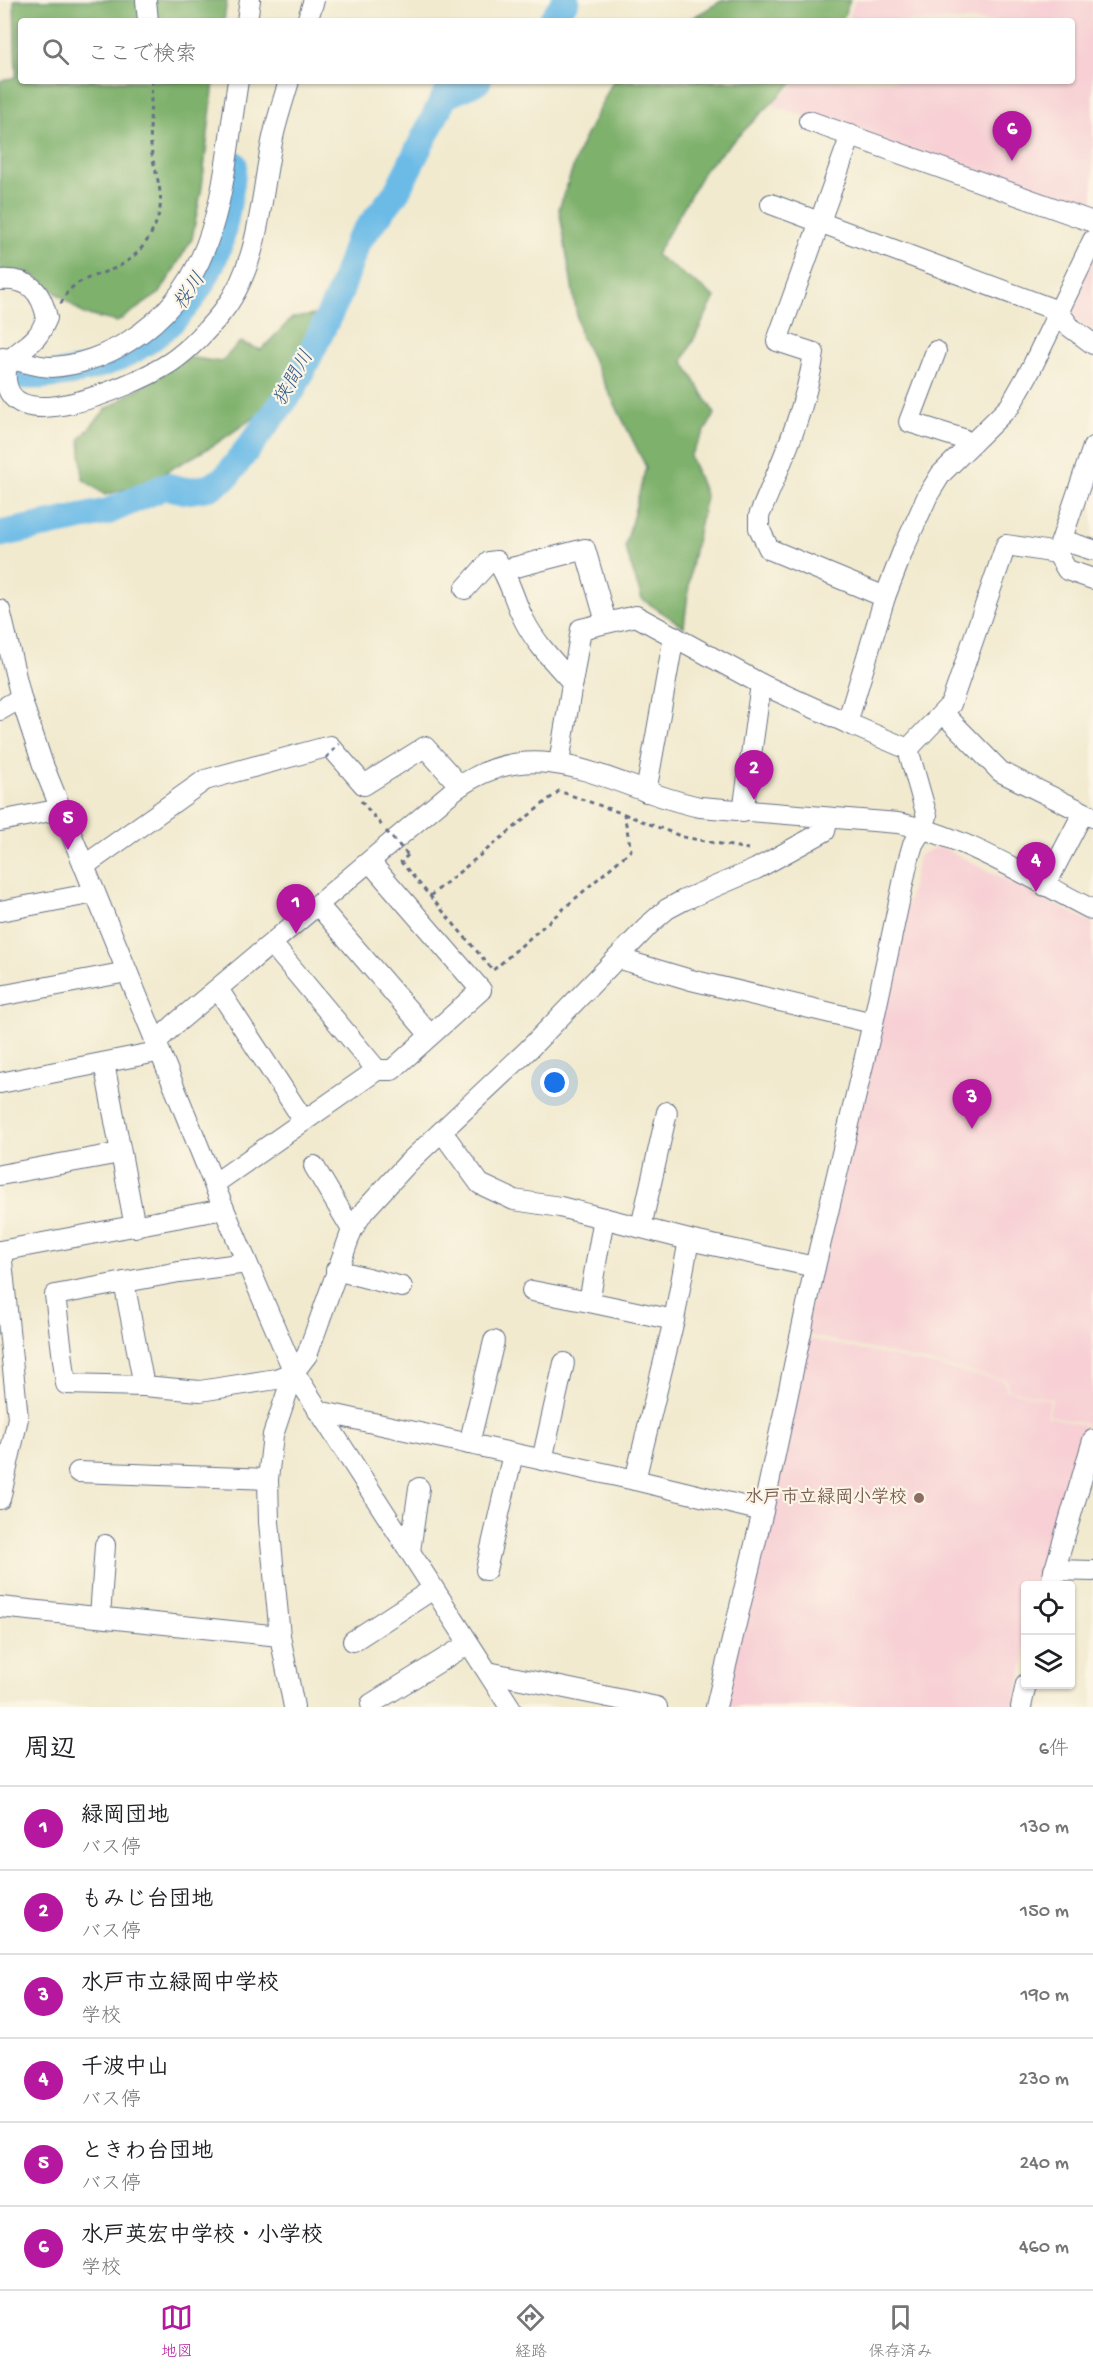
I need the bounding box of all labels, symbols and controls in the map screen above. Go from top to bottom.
search box [18,18,1075,84]
icon: search [39,35,72,68]
text: ここで検索 [87,43,197,69]
pin: 6 [992,112,1032,161]
water label: 桜川 [169,268,212,315]
water label: 狭間川 [269,347,320,411]
pin: 2 [734,750,774,800]
pin: 5 [48,800,88,850]
pin: 4 [1016,842,1056,892]
pin: 1 [276,884,316,934]
your location [540,1068,569,1097]
pin: 3 [952,1080,992,1129]
place label: 水戸市立緑岡小学校 [745,1487,907,1509]
marker: 水戸市立緑岡小学校 [912,1491,926,1505]
map controls [1021,1581,1075,1689]
button: locate [1021,1581,1075,1635]
button: layers [1021,1635,1075,1689]
text: 周辺 [24,1736,76,1767]
text: 6件 [1039,1739,1069,1762]
text: 緑岡団地 [81,1804,169,1830]
text: 1 [39,1817,48,1840]
text: 130 m [1020,1817,1069,1840]
text: バス停 [81,1838,141,1861]
text: もみじ台団地 [81,1888,213,1914]
text: 2 [39,1901,48,1924]
text: 150 m [1020,1901,1069,1924]
text: バス停 [81,1922,141,1945]
text: 水戸市立緑岡中学校 [81,1972,279,1998]
text: 3 [38,1985,49,2008]
text: 190 m [1021,1985,1069,2008]
text: 学校 [81,2006,121,2029]
text: 千波中山 [81,2056,169,2082]
text: 4 [39,2069,48,2092]
text: 230 m [1019,2069,1069,2092]
text: バス停 [81,2090,141,2113]
text: ときわ台団地 [81,2140,213,2166]
text: 5 [38,2153,49,2176]
text: 240 m [1019,2153,1069,2176]
text: バス停 [81,2174,141,2197]
text: 水戸英宏中学校・小学校 [81,2224,323,2250]
text: 6 [38,2237,49,2260]
text: 460 m [1019,2237,1069,2260]
text: 学校 [81,2258,121,2281]
tab: 地図 [160,2301,193,2363]
tab: 経路 [514,2301,547,2363]
tab: 保存済み [868,2301,932,2363]

